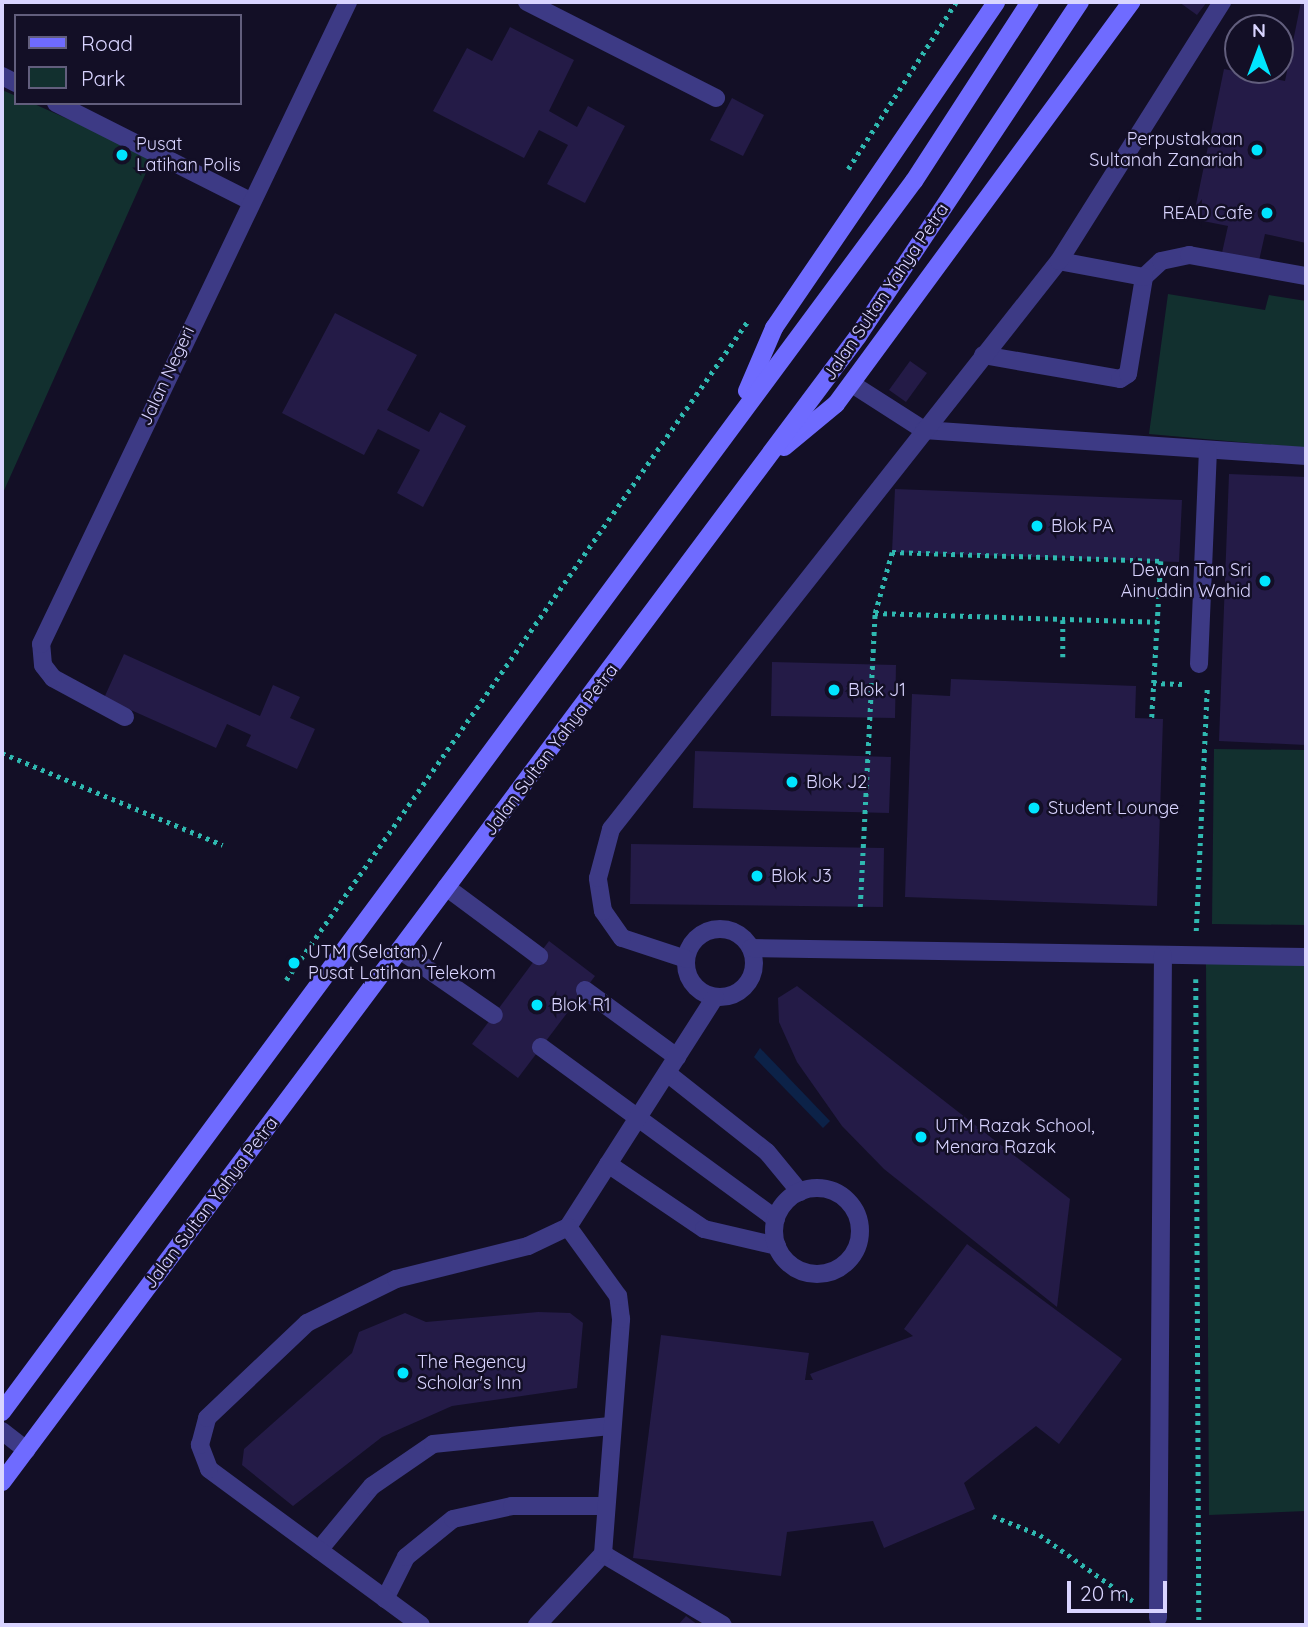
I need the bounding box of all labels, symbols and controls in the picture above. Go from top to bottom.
legend [14,14,242,105]
north arrow [1224,14,1294,84]
text: N [1252,18,1266,42]
text: Road [81,30,133,56]
text: Park [81,65,125,91]
place label: Perpustakaan Sultanah Zanariah [1089,129,1243,172]
place label: Pusat Latihan Polis [136,134,241,176]
marker: Perpustakaan Sultanah Zanariah [1249,142,1265,158]
marker: Pusat Latihan Polis [114,147,130,163]
street label: Jalan Sultan Yahya Petra [819,199,953,385]
place label: READ Cafe [1163,202,1253,224]
marker: READ Cafe [1259,205,1275,221]
street label: Jalan Negeri [135,323,199,429]
place label: Blok PA [1051,515,1114,537]
marker: Blok PA [1029,518,1045,534]
place label: Dewan Tan Sri Ainuddin Wahid [1121,560,1251,602]
marker: Dewan Tan Sri Ainuddin Wahid [1257,573,1273,589]
street label: Jalan Sultan Yahya Petra [479,660,623,840]
place label: Blok J1 [848,679,906,701]
marker: Blok J1 [826,682,842,698]
place label: Blok J2 [806,771,867,793]
marker: Blok J2 [784,774,800,790]
place label: Student Lounge [1048,797,1179,819]
marker: Student Lounge [1026,800,1042,816]
place label: Blok J3 [771,865,832,887]
marker: Blok J3 [749,868,765,884]
place label: UTM (Selatan) / Pusat Latihan Telekom [308,942,496,984]
marker: UTM (Selatan) / Pusat Latihan Telekom [286,955,302,971]
place label: Blok R1 [551,994,611,1016]
marker: Blok R1 [529,997,545,1013]
street label: Jalan Sultan Yahya Petra [139,1113,283,1293]
place label: UTM Razak School, Menara Razak [935,1116,1095,1158]
marker: UTM Razak School, Menara Razak [913,1129,929,1145]
place label: The Regency Scholar's Inn [417,1352,526,1394]
marker: The Regency Scholar's Inn [395,1365,411,1381]
scale bar [1070,1568,1170,1612]
text: 20 m [1080,1580,1129,1606]

